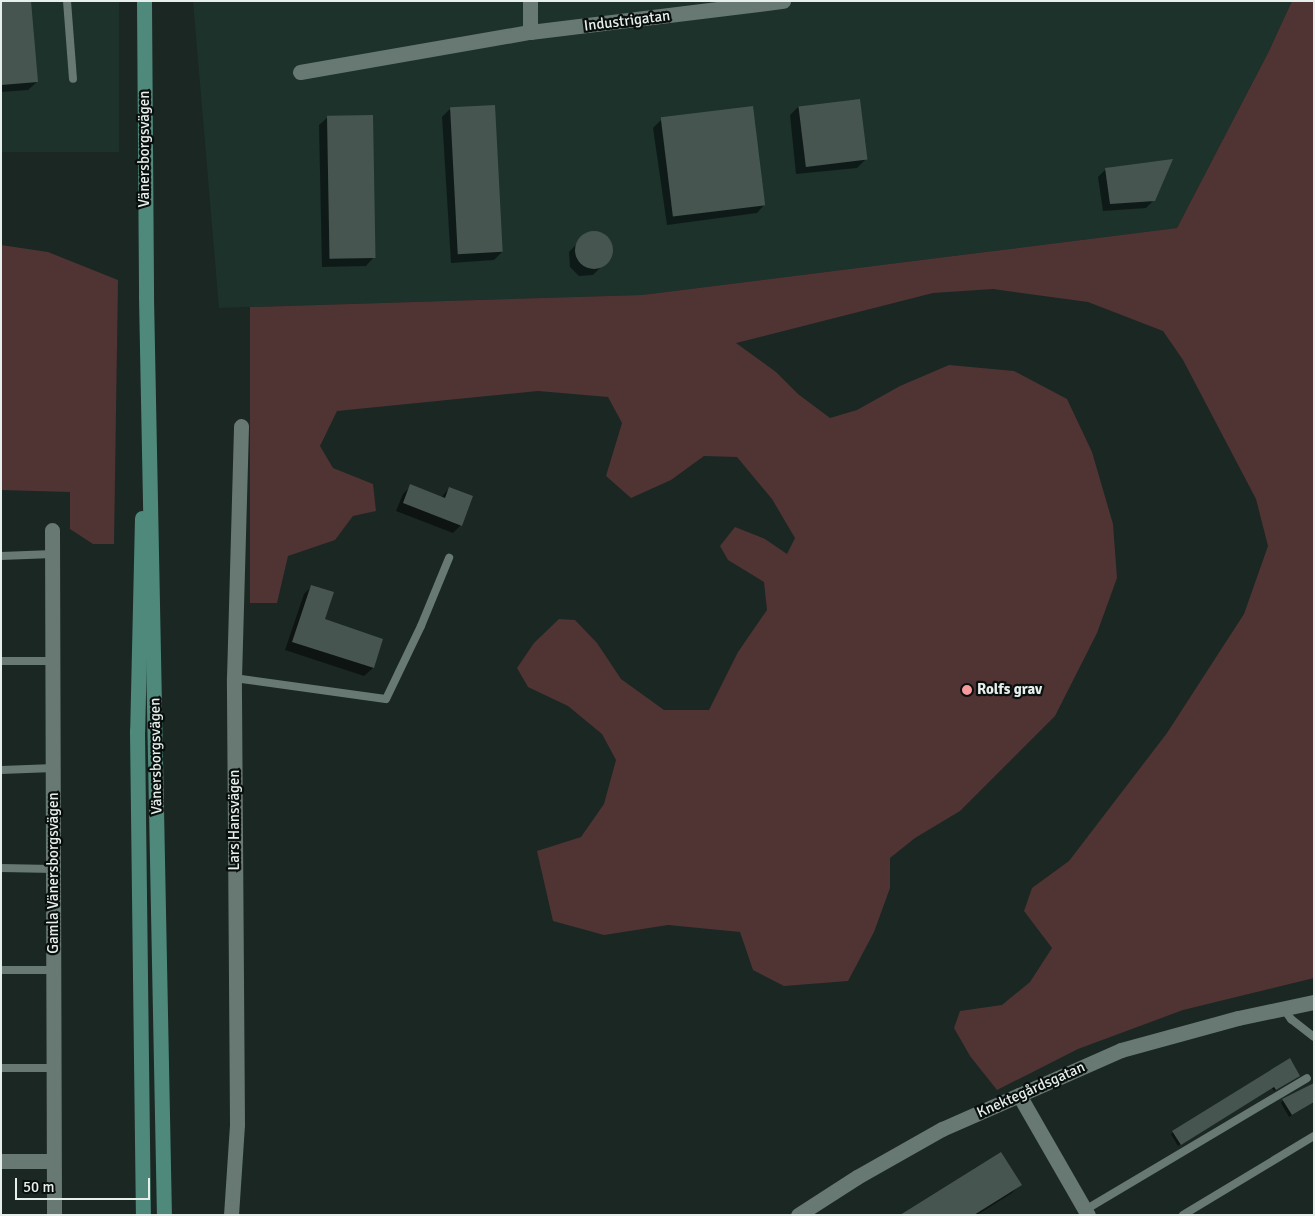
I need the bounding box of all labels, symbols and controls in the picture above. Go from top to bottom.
street label: Industrigatan [583,7,671,35]
street label: Vänersborgsvägen [136,91,154,207]
place label: Rolfs grav [977,681,1042,699]
marker: Rolfs grav [961,684,973,696]
street label: Vänersborgsvägen [146,697,166,815]
street label: Lars Hansvägen [226,769,244,871]
street label: Gamla Vänersborgsvägen [45,792,63,954]
street label: Knektegårdsgatan [974,1058,1088,1122]
scale bar [18,1168,152,1200]
text: 50 m [23,1178,54,1196]

